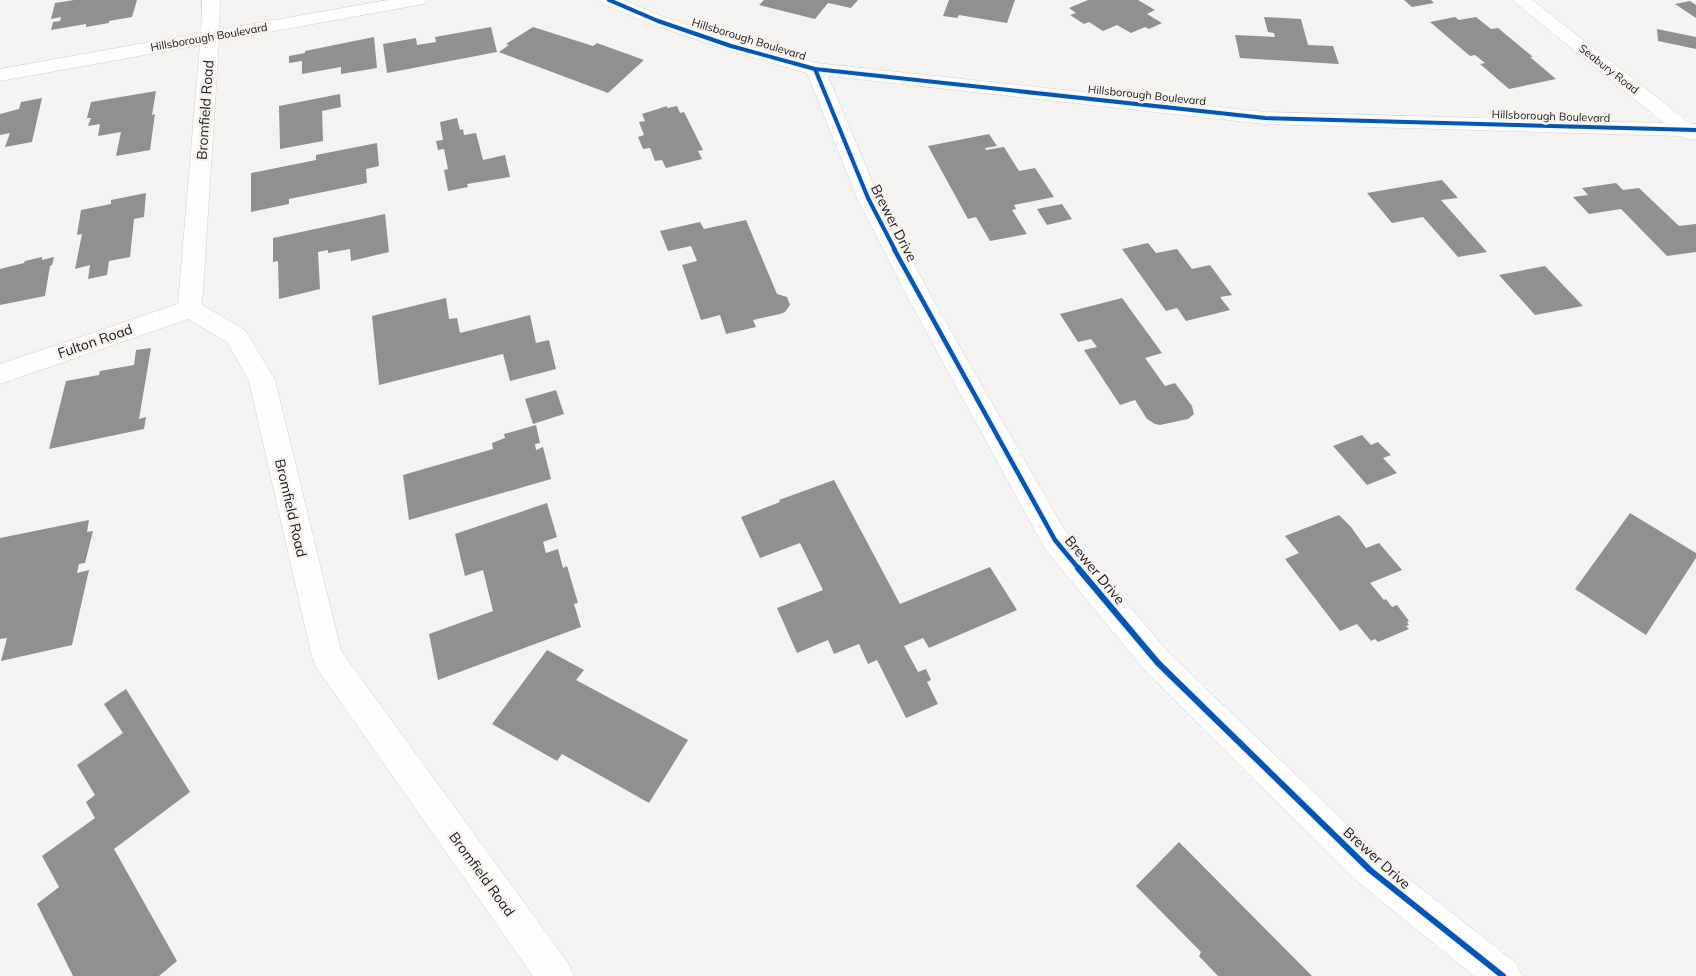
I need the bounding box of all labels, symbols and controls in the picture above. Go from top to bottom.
street label: Hillsborough Boulevard [690,15,808,63]
street label: Hillsborough Boulevard [149,20,269,54]
street label: Seabury Road [1576,41,1642,97]
street label: Bromfield Road [193,59,217,161]
street label: Hillsborough Boulevard [1087,82,1207,108]
street label: Hillsborough Boulevard [1491,107,1611,125]
street label: Brewer Drive [867,181,921,265]
street label: Fulton Road [55,320,135,362]
street label: Bromfield Road [271,457,311,559]
street label: Brewer Drive [1061,532,1129,608]
street label: Brewer Drive [1340,823,1414,893]
street label: Bromfield Road [445,828,519,920]

